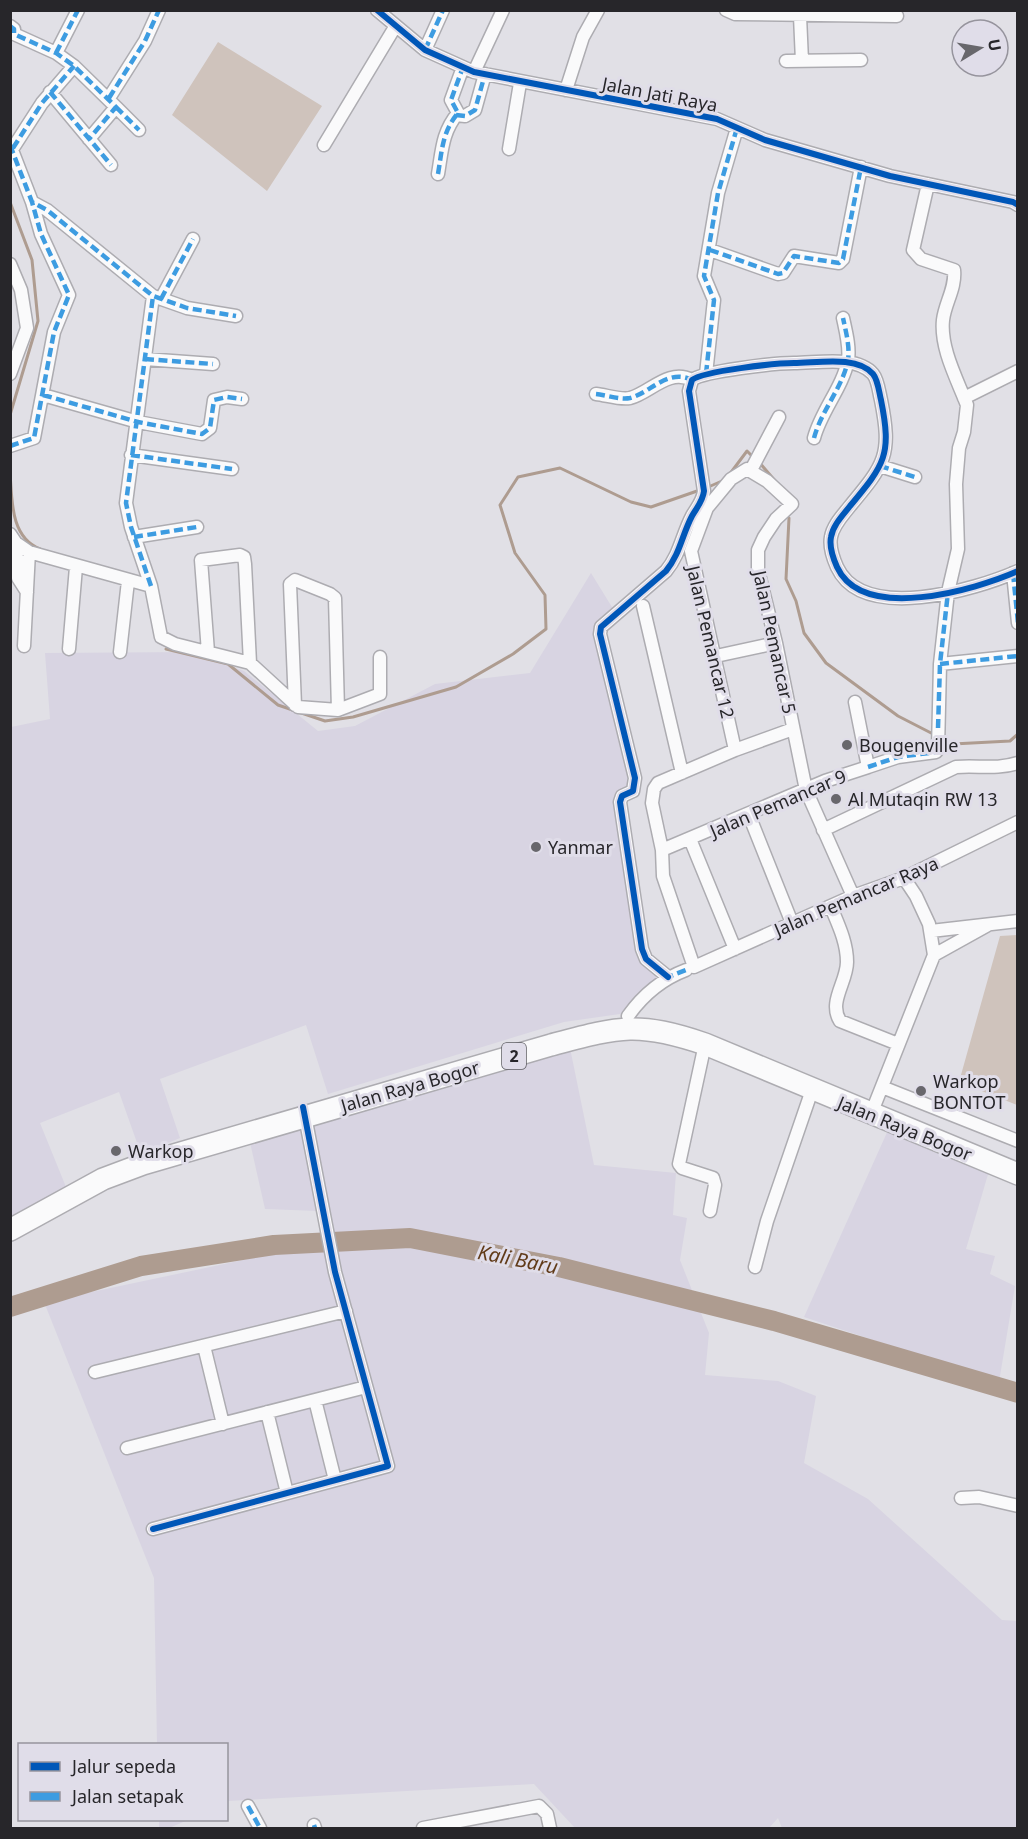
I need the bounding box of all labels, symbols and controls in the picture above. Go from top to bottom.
north arrow [950,18,1010,78]
text: U [983,37,1007,53]
street label: Jalan Jati Raya [598,71,720,117]
street label: Jalan Pemancar 12 [681,561,740,721]
street label: Jalan Pemancar 5 [748,566,802,716]
place label: Bougenville [859,733,958,757]
marker: Bougenville [840,738,854,752]
street label: Jalan Pemancar 9 [704,763,850,843]
place label: Al Mutaqin RW 13 [848,787,998,811]
marker: Al Mutaqin RW 13 [829,792,843,806]
place label: Yanmar [548,835,613,859]
marker: Yanmar [529,840,543,854]
street label: Jalan Pemancar Raya [768,851,942,942]
road number: 2 [502,1043,526,1069]
street label: Jalan Raya Bogor [336,1055,482,1118]
place label: Warkop BONTOT [933,1069,1006,1114]
marker: Warkop BONTOT [914,1084,928,1098]
street label: Jalan Raya Bogor [832,1089,976,1166]
place label: Warkop [128,1139,193,1163]
marker: Warkop [109,1144,123,1158]
water label: Kali Baru [476,1238,560,1280]
legend [18,1743,228,1821]
text: Jalur sepeda [70,1754,176,1778]
text: Jalan setapak [70,1784,184,1808]

